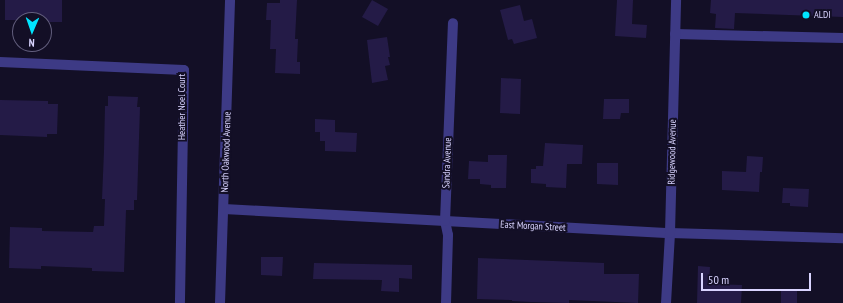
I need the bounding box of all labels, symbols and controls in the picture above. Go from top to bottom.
place label: ALDI [814,9,830,21]
marker: ALDI [801,10,811,20]
north arrow [12,12,52,52]
text: N [28,36,35,50]
street label: Heather Noel Court [176,74,188,140]
street label: North Oakwood Avenue [219,111,233,193]
street label: Ridgewood Avenue [665,119,679,185]
street label: Sandra Avenue [440,137,454,189]
street label: East Morgan Street [500,218,566,234]
scale bar [703,265,813,291]
text: 50 m [708,272,729,287]

